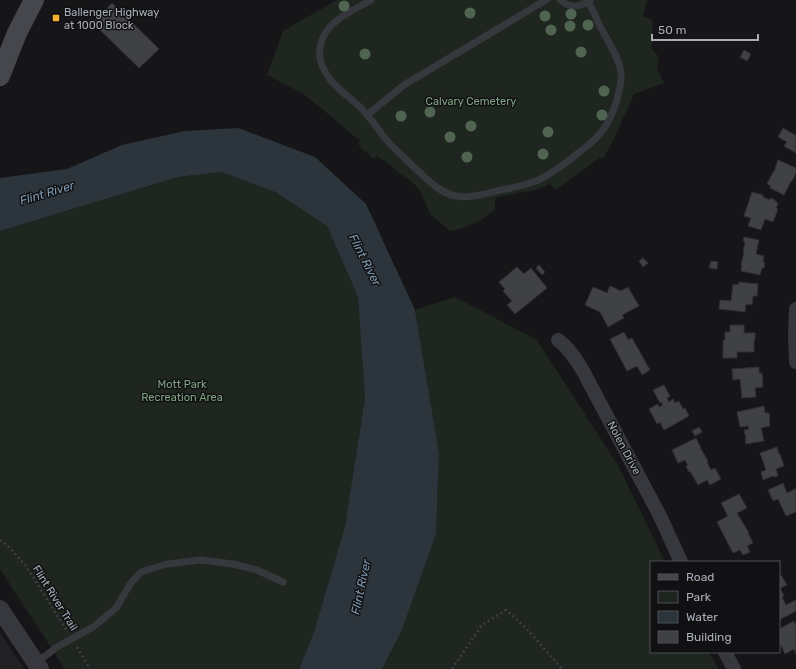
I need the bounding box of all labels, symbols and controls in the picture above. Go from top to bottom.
place label: Ballenger Highway at 1000 Block [64,6,159,32]
marker: Ballenger Highway at 1000 Block [51,13,61,23]
scale bar [652,16,758,42]
text: 50 m [658,23,686,37]
park label: Calvary Cemetery [426,95,516,108]
water label: Flint River [18,178,76,208]
water label: Flint River [346,232,384,289]
park label: Mott Park Recreation Area [141,378,223,404]
street label: Nolen Drive [604,419,644,477]
water label: Flint River [348,558,374,616]
legend [650,561,780,653]
street label: Flint River Trail [30,563,80,633]
text: Road [686,570,714,584]
text: Park [686,590,712,604]
text: Water [686,610,718,624]
text: Building [686,630,732,644]

